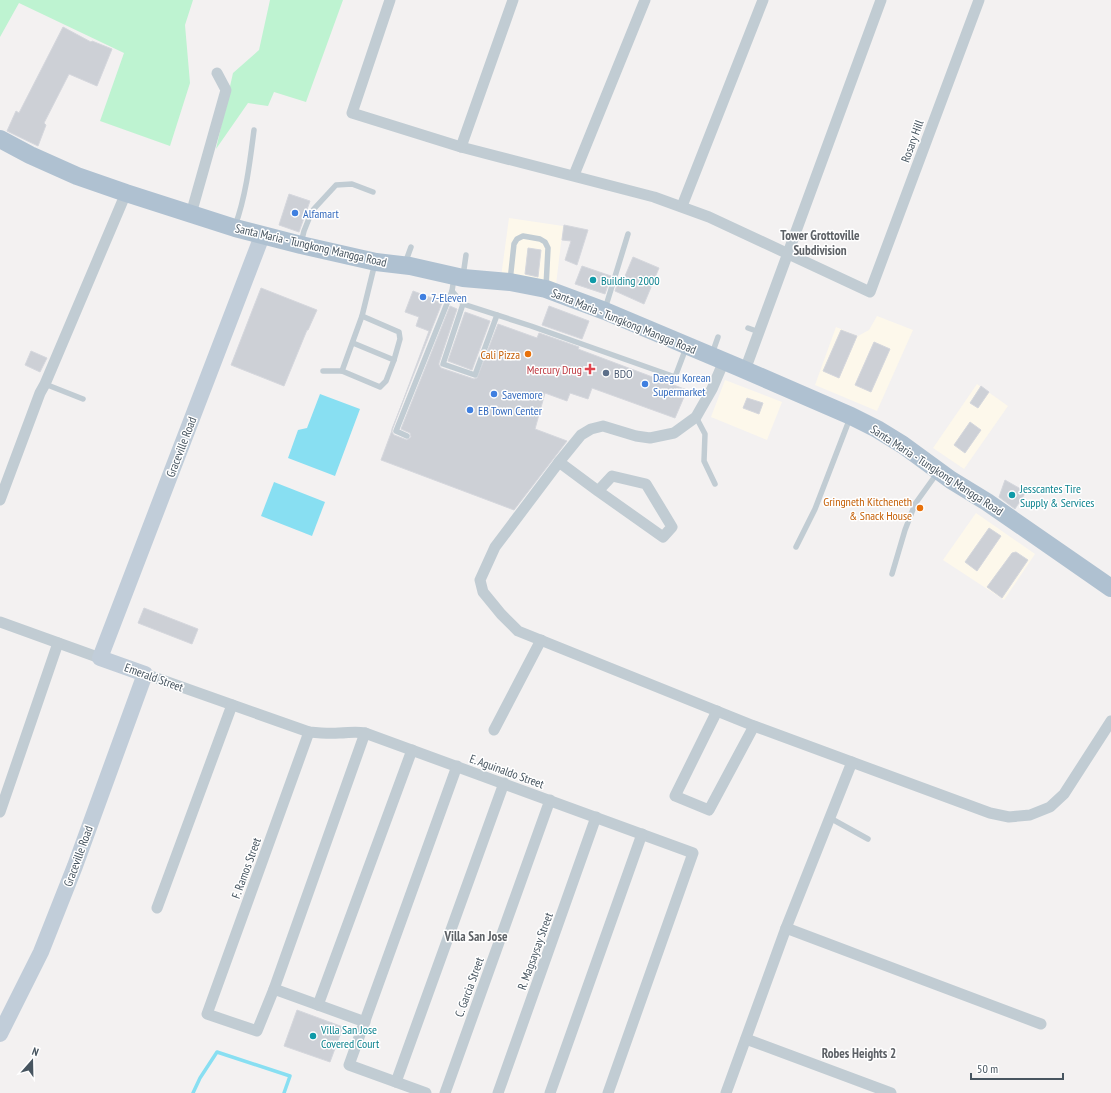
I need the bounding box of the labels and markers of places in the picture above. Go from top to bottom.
place label: Alfamart [303,206,340,221]
marker: Alfamart [290,208,300,218]
place label: Building 2000 [601,273,660,288]
marker: Building 2000 [588,275,598,285]
place label: 7-Eleven [431,290,467,305]
marker: 7-Eleven [418,292,428,302]
place label: Cali Pizza [480,347,520,362]
marker: Cali Pizza [523,349,533,359]
place label: Mercury Drug [527,362,582,377]
marker: Mercury Drug [585,364,595,374]
place label: BDO [614,366,633,381]
marker: BDO [601,368,611,378]
place label: Daegu Korean Supermarket [653,370,711,399]
marker: Daegu Korean Supermarket [640,379,650,389]
place label: Savemore [502,387,543,402]
marker: Savemore [489,389,499,399]
place label: EB Town Center [478,403,543,418]
marker: EB Town Center [465,405,475,415]
place label: Jesscantes Tire Supply & Services [1019,481,1094,510]
marker: Jesscantes Tire Supply & Services [1007,490,1017,500]
place label: Gringneth Kitcheneth & Snack House [823,494,912,523]
marker: Gringneth Kitcheneth & Snack House [915,503,925,513]
place label: Villa San Jose Covered Court [320,1022,380,1051]
marker: Villa San Jose Covered Court [308,1031,318,1041]

